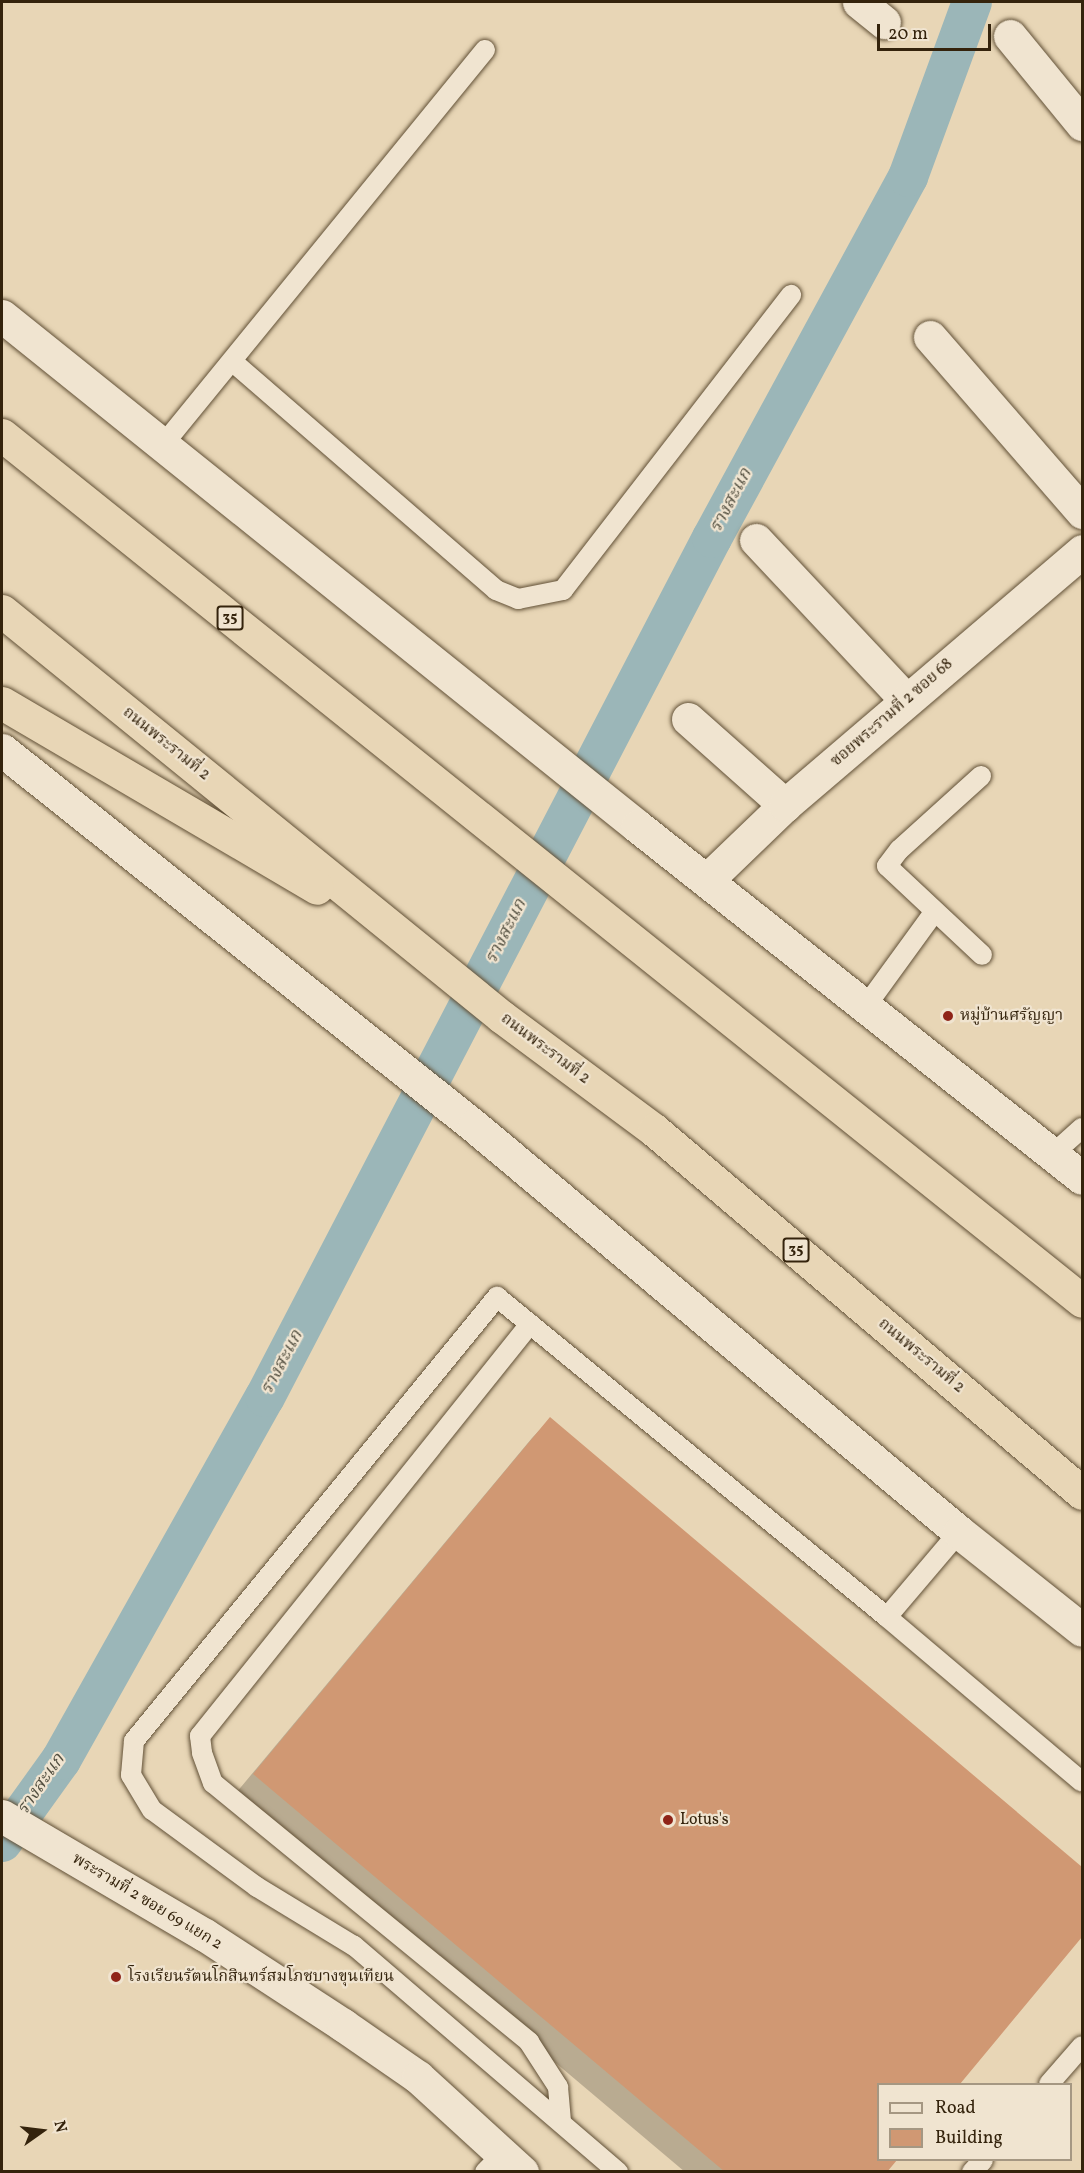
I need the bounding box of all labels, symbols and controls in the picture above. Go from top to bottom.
scale bar [880,12,994,50]
text: 20 m [888,22,928,47]
water label: รางสะแก [706,465,758,537]
road number: 35 [216,606,244,630]
street label: ซอยพระรามที่ 2 ซอย 68 [827,655,957,771]
street label: ถนนพระรามที่ 2 [119,703,213,785]
water label: รางสะแก [482,896,532,968]
place label: หมู่บ้านศรัญญา [960,1006,1063,1026]
street label: ถนนพระรามที่ 2 [497,1009,593,1089]
marker: หมู่บ้านศรัญญา [941,1009,955,1023]
road number: 35 [782,1238,810,1262]
street label: ถนนพระรามที่ 2 [874,1314,968,1398]
water label: รางสะแก [257,1327,309,1399]
water label: รางสะแก [13,1750,71,1820]
place label: Lotus's [680,1810,729,1830]
marker: Lotus's [661,1813,675,1827]
street label: พระรามที่ 2 ซอย 69 แยก 2 [68,1850,226,1954]
place label: โรงเรียนรัตนโกสินทร์สมโภชบางขุนเทียน [128,1967,394,1987]
marker: โรงเรียนรัตนโกสินทร์สมโภชบางขุนเทียน [109,1970,123,1984]
legend [877,2083,1072,2161]
text: Road [935,2096,976,2121]
north arrow [12,2101,72,2161]
text: N [47,2118,72,2135]
text: Building [935,2126,1003,2151]

